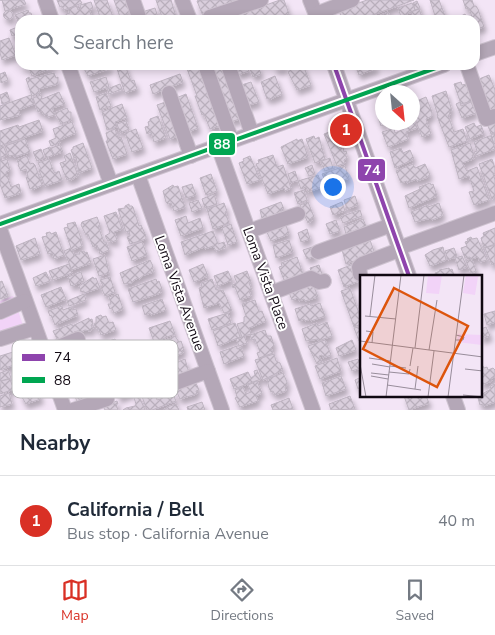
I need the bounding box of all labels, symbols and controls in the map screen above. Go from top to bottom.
search box [15,15,480,70]
icon: search [33,29,61,57]
text: Search here [73,30,174,56]
north arrow [375,85,420,130]
pin: 1 [330,111,362,149]
line badge: 88 [208,132,236,156]
text: 88 [214,135,230,154]
line badge: 74 [357,158,386,182]
text: 74 [364,161,381,180]
your location [320,174,346,200]
street label: Loma Vista Place [238,224,293,332]
street label: Loma Vista Avenue [150,233,209,353]
inset map [360,275,482,398]
legend [12,340,178,398]
text: 74 [54,348,71,367]
text: 88 [54,371,71,390]
text: Nearby [20,429,90,457]
text: California / Bell [67,497,204,523]
text: 1 [31,510,41,532]
text: 40 m [438,510,475,532]
text: Bus stop · California Avenue [67,523,269,545]
tab: Map [61,576,89,625]
tab: Directions [211,576,274,625]
tab: Saved [395,576,434,625]

